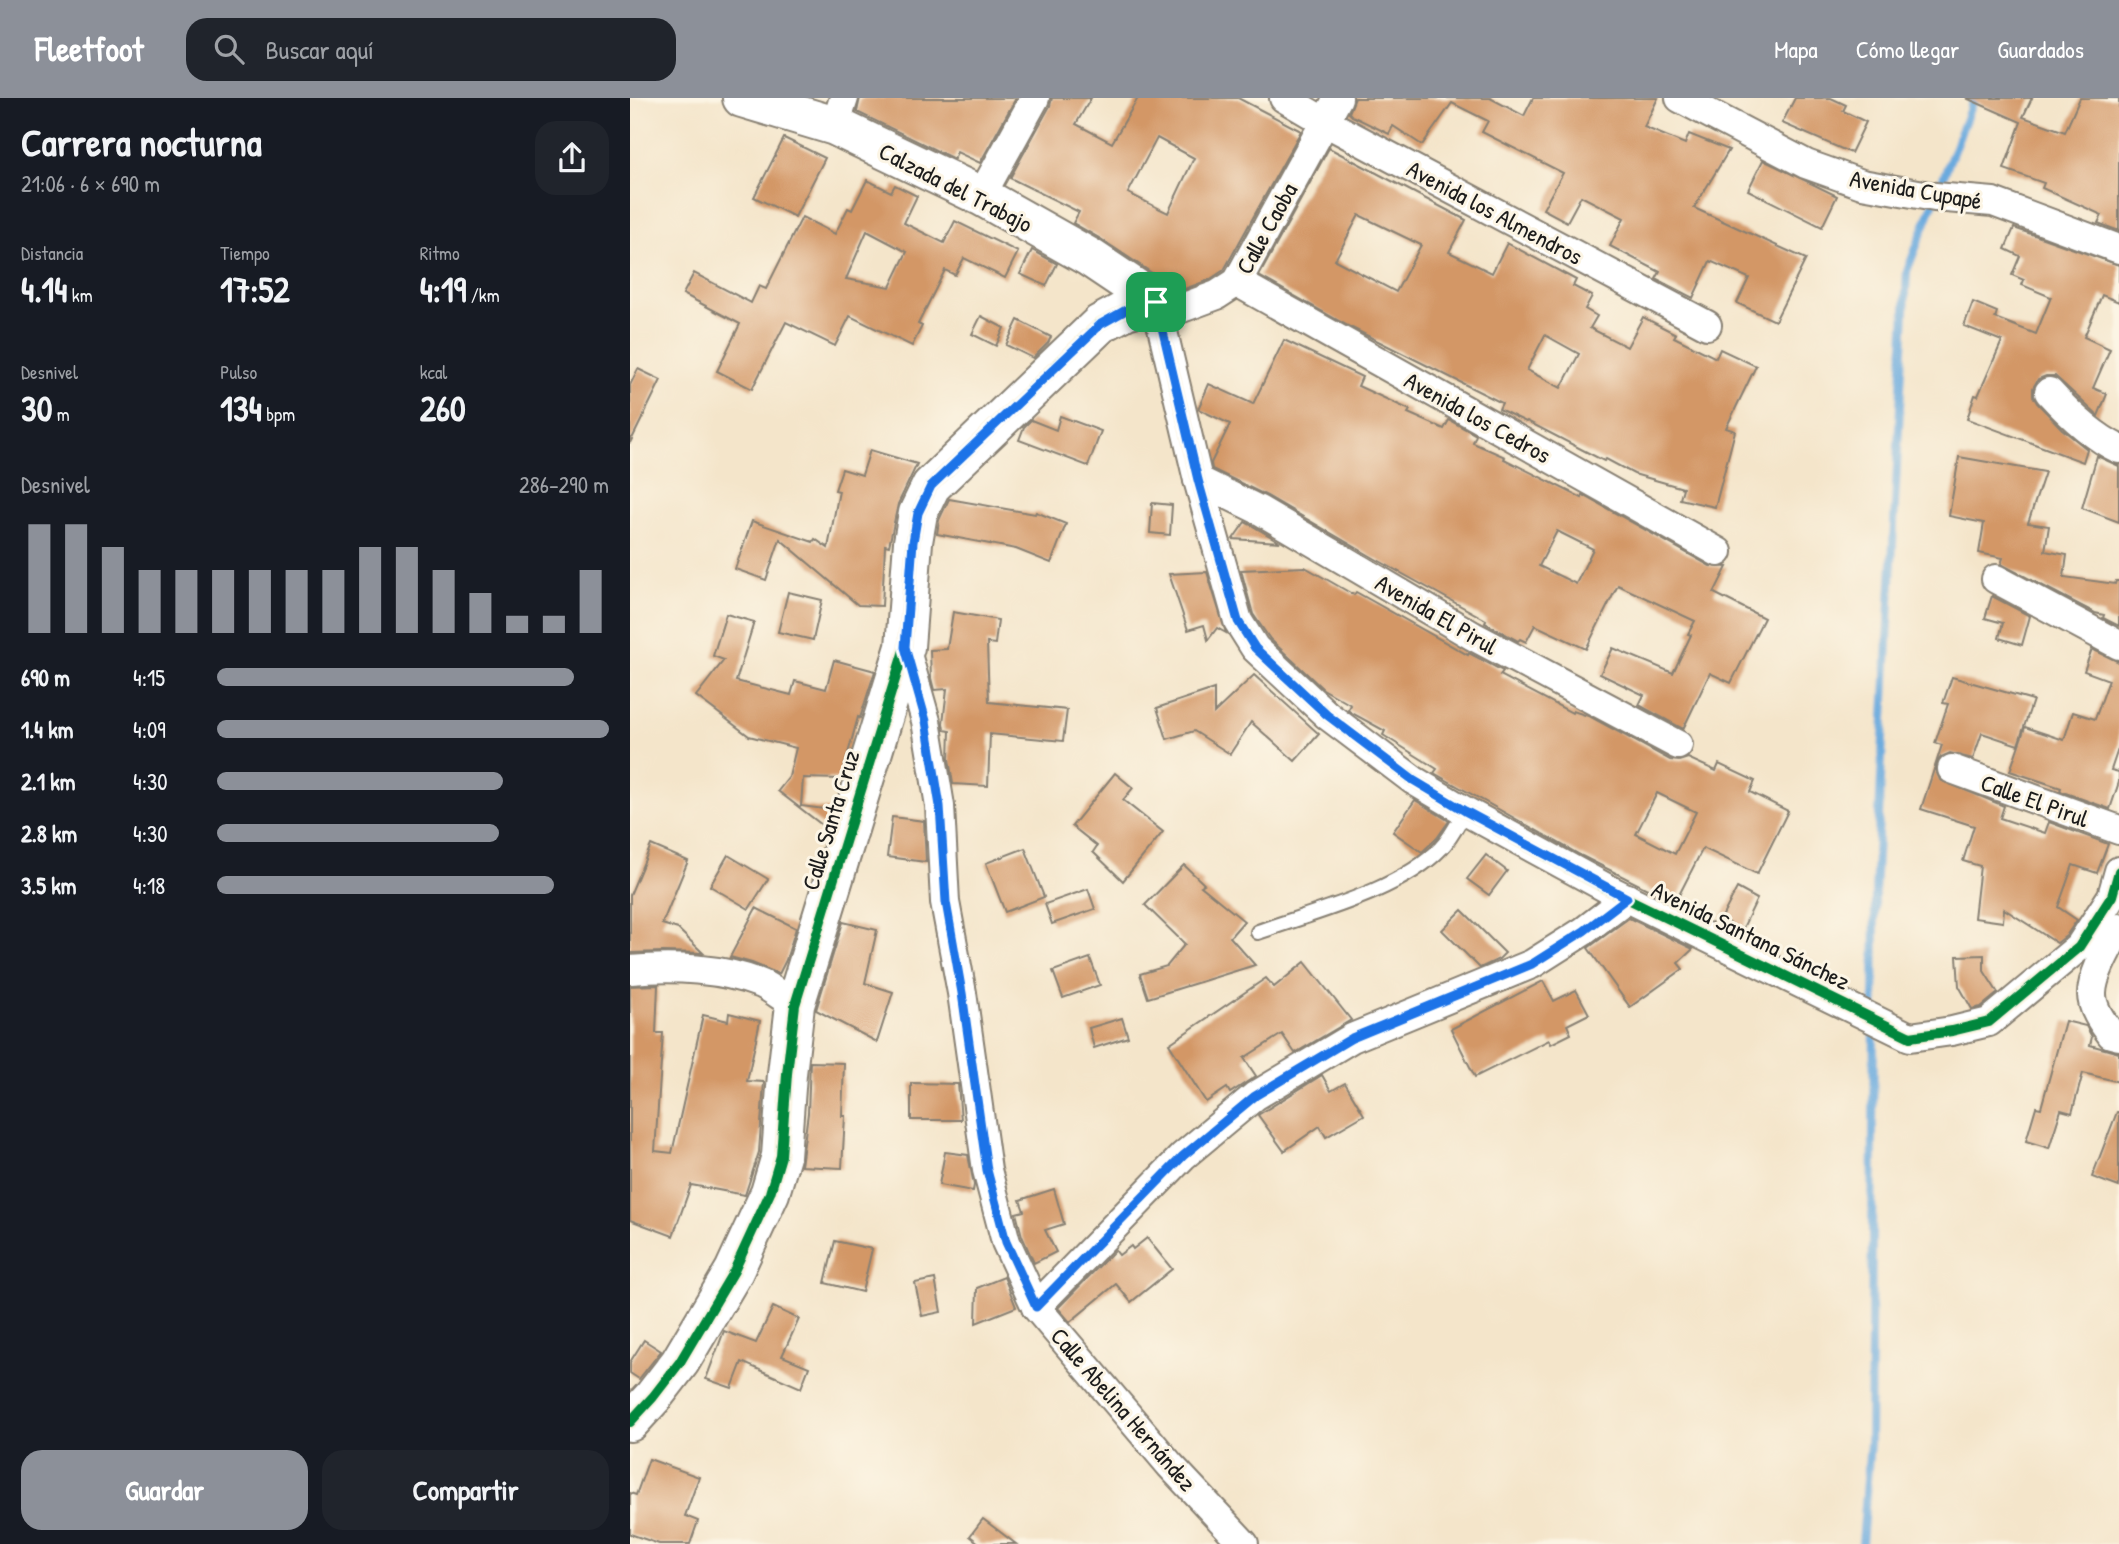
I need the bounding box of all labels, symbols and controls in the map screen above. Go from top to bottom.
search box [186,18,676,81]
text: Fleetfoot [35,27,144,71]
icon: search [210,30,248,68]
text: Buscar aquí [266,32,374,67]
text: Mapa [1774,33,1818,65]
text: Cómo llegar [1856,33,1959,65]
text: Guardados [1997,33,2084,65]
text: Carrera nocturna [21,116,262,168]
button: share [535,121,609,195]
street label: Calzada del Trabajo [874,135,1038,240]
street label: Avenida los Almendros [1402,152,1588,272]
street label: Avenida Cupapé [1847,162,1985,216]
text: 21:06 · 6 × 690 m [21,168,160,199]
street label: Calle Caoba [1228,177,1304,279]
text: Distancia [21,240,83,266]
text: Tiempo [220,240,270,266]
text: Ritmo [420,240,460,266]
text: 4.14 [21,266,67,313]
text: 17:52 [220,266,290,313]
text: 4:19 [420,266,466,313]
pin [1126,272,1186,332]
text: km [67,282,93,308]
text: /km [466,282,500,308]
icon: arrive [1137,283,1175,321]
text: Desnivel [21,359,78,385]
text: Pulso [220,359,257,385]
text: kcal [420,359,447,385]
street label: Avenida los Cedros [1399,364,1557,470]
text: 30 [21,385,52,432]
text: 134 [220,385,262,432]
text: 260 [420,385,466,432]
text: m [52,401,70,427]
text: bpm [262,401,295,427]
text: Desnivel [21,469,90,500]
text: 286–290 m [519,469,609,500]
street label: Avenida El Pirul [1370,566,1504,662]
text: 690 m [21,662,70,693]
text: 4:15 [133,662,165,693]
text: 1.4 km [21,714,73,745]
text: 4:09 [133,714,166,745]
street label: Calle Santa Cruz [794,746,866,894]
text: 2.1 km [21,766,76,797]
text: 4:30 [133,766,168,797]
street label: Calle El Pirul [1977,766,2094,835]
text: 2.8 km [21,818,77,849]
text: 4:30 [133,818,168,849]
text: 3.5 km [21,870,76,901]
text: 4:18 [133,870,165,901]
street label: Avenida Santana Sánchez [1647,873,1855,997]
street label: Calle Abelina Hernández [1044,1320,1204,1498]
button: Guardar [21,1450,308,1530]
button: Compartir [322,1450,609,1530]

